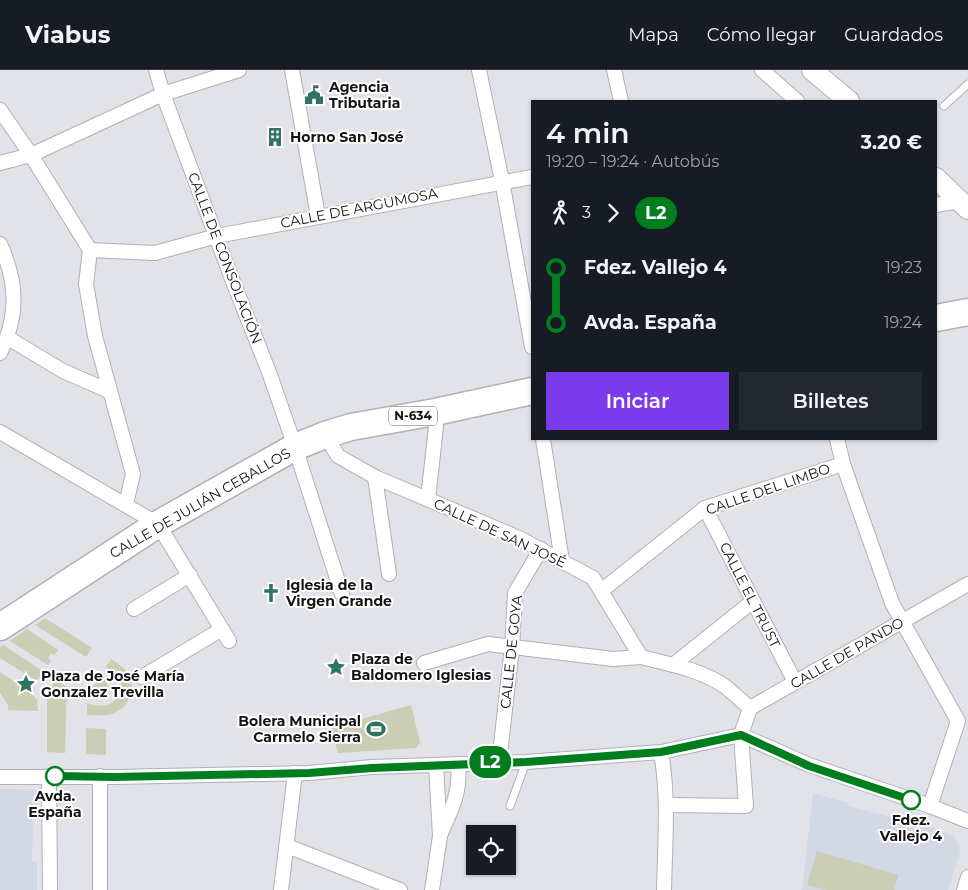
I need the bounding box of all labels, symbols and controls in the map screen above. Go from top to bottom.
text: Viabus [25,20,111,49]
text: Mapa [628,24,679,46]
text: Cómo llegar [707,24,816,46]
text: Guardados [844,24,943,46]
place label: Agencia Tributaria [328,78,400,112]
public building icon: Agencia Tributaria [303,84,325,106]
text: 4 min [546,116,630,150]
building icon: Horno San José [264,126,286,148]
place label: Horno San José [290,128,404,146]
text: 3.20 € [861,131,922,154]
text: 19:20 – 19:24 · Autobús [546,152,719,171]
street label: CALLE DE CONSOLACIÓN [184,170,266,346]
street label: CALLE DE ARGUMOSA [279,184,440,232]
icon: walk [546,199,574,227]
icon: forward [599,199,627,227]
text: L2 [645,202,667,224]
text: 3 [582,203,591,222]
text: Fdez. Vallejo 4 [584,256,727,279]
text: 19:23 [885,258,922,277]
text: Avda. España [584,311,717,334]
text: 19:24 [884,313,922,332]
button: Iniciar [546,372,729,430]
button: Billetes [739,372,922,430]
road number: N-634 [389,406,437,426]
street label: CALLE DE JULIÁN CEBALLOS [106,444,294,562]
street label: CALLE DEL LIMBO [704,459,833,519]
street label: CALLE DE SAN JOSÉ [431,494,569,572]
street label: CALLE EL TRUST [716,539,784,651]
place label: Iglesia de la Virgen Grande [285,576,392,610]
church icon: Iglesia de la Virgen Grande [260,582,282,604]
street label: CALLE DE GOYA [496,593,526,710]
street label: CALLE DE PANDO [787,613,907,693]
place label: Plaza de Baldomero Iglesias [351,650,492,684]
place icon: Plaza de Baldomero Iglesias [325,656,347,678]
place label: Plaza de José María Gonzalez Trevilla [41,667,185,701]
place icon: Plaza de José María Gonzalez Trevilla [15,673,37,695]
place label: Bolera Municipal Carmelo Sierra [238,712,361,746]
sports icon: Bolera Municipal Carmelo Sierra [365,718,387,740]
line badge: L2 [468,746,512,778]
text: L2 [479,751,501,773]
marker: Avda. España [45,766,65,786]
place label: Avda. España [28,787,82,821]
marker: Fdez. Vallejo 4 [901,790,921,810]
place label: Fdez. Vallejo 4 [879,811,943,845]
map controls [466,825,516,875]
button: locate [466,825,516,875]

